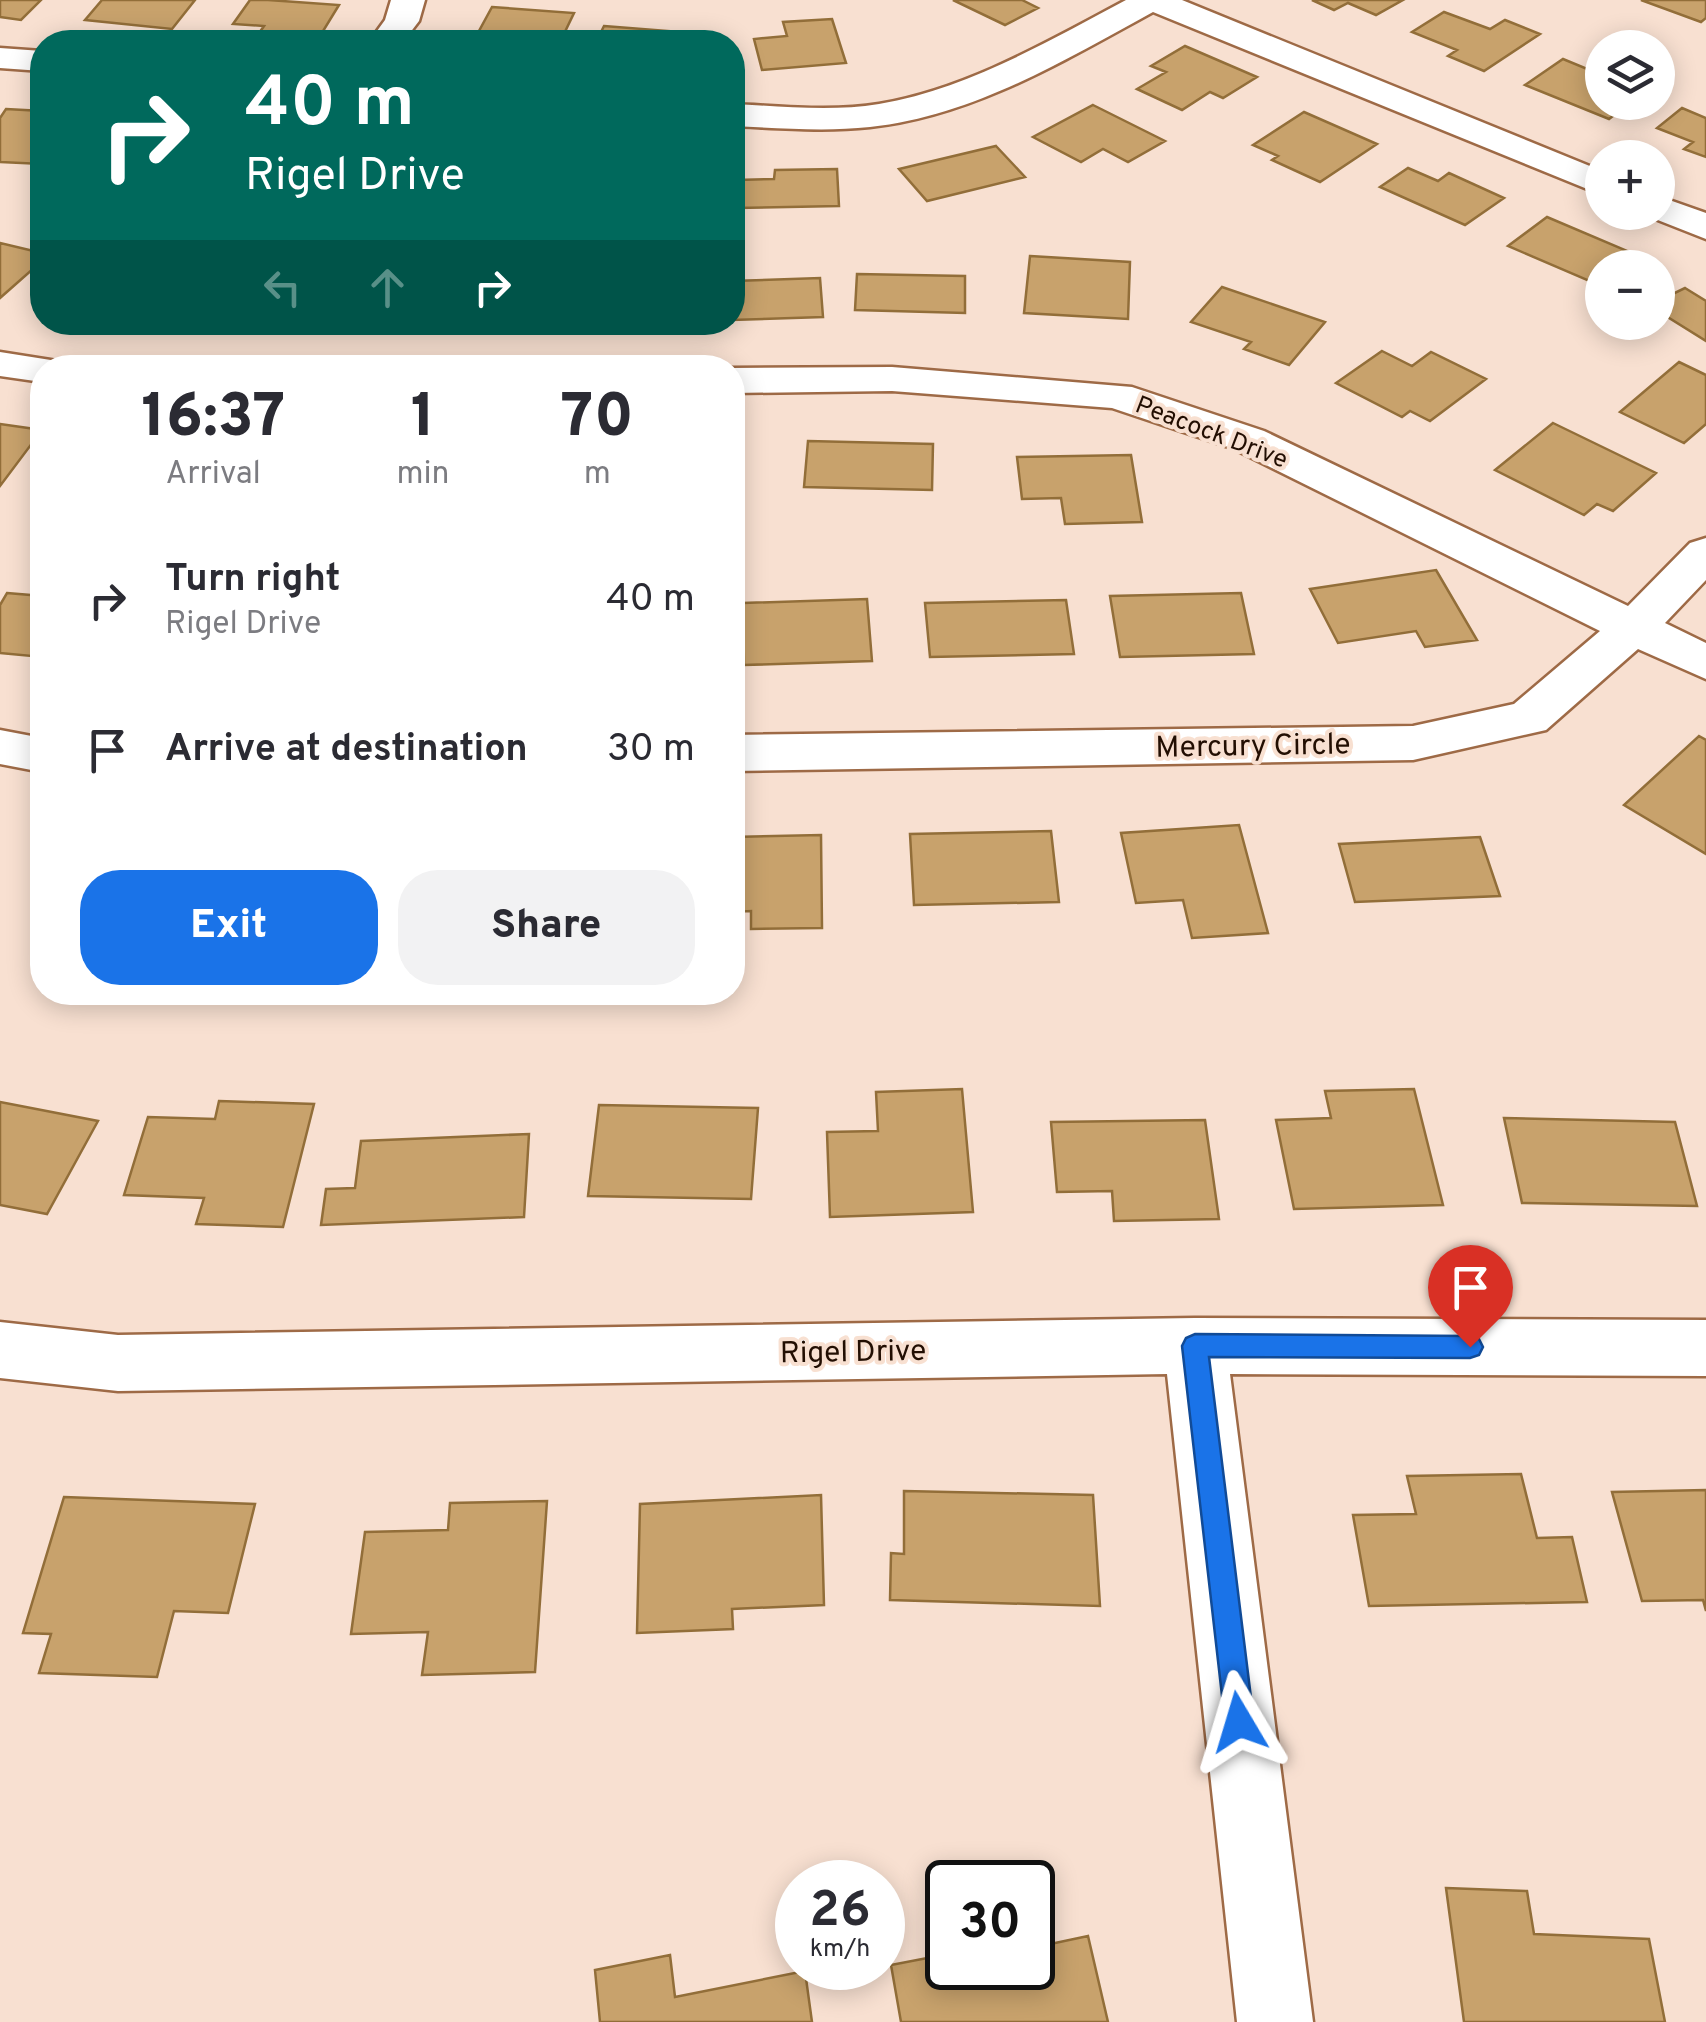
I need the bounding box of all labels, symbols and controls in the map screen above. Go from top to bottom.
map controls [1585,30,1675,340]
button: layers [1585,30,1675,120]
text: 40 m [245,62,415,151]
icon: right [80,70,210,200]
button: + [1585,140,1675,230]
text: Rigel Drive [245,149,465,206]
button: − [1585,250,1675,340]
icon: left [255,260,310,315]
icon: ahead [360,260,415,315]
icon: right [465,260,520,315]
text: 16:37 [141,382,285,458]
text: 1 [411,382,435,458]
text: 70 [561,382,634,458]
street label: Peacock Drive [1130,390,1292,478]
text: Arrival [165,455,261,495]
text: min [396,455,450,495]
text: m [584,455,611,495]
text: Turn right [165,556,340,605]
icon: right [80,573,135,628]
text: 40 m [606,576,695,625]
text: Rigel Drive [165,605,321,645]
icon: arrive [80,723,135,778]
text: Arrive at destination [165,726,528,775]
text: 30 m [607,726,695,775]
street label: Mercury Circle [1155,727,1351,768]
button: Exit [80,870,378,985]
button: Share [398,870,695,985]
pin [1428,1245,1513,1348]
icon: arrive [1443,1260,1498,1315]
street label: Rigel Drive [780,1334,927,1373]
position arrow [1187,1670,1291,1774]
speed limit sign: 30 [925,1860,1055,1990]
text: 26 [809,1881,871,1944]
text: km/h [810,1934,870,1966]

